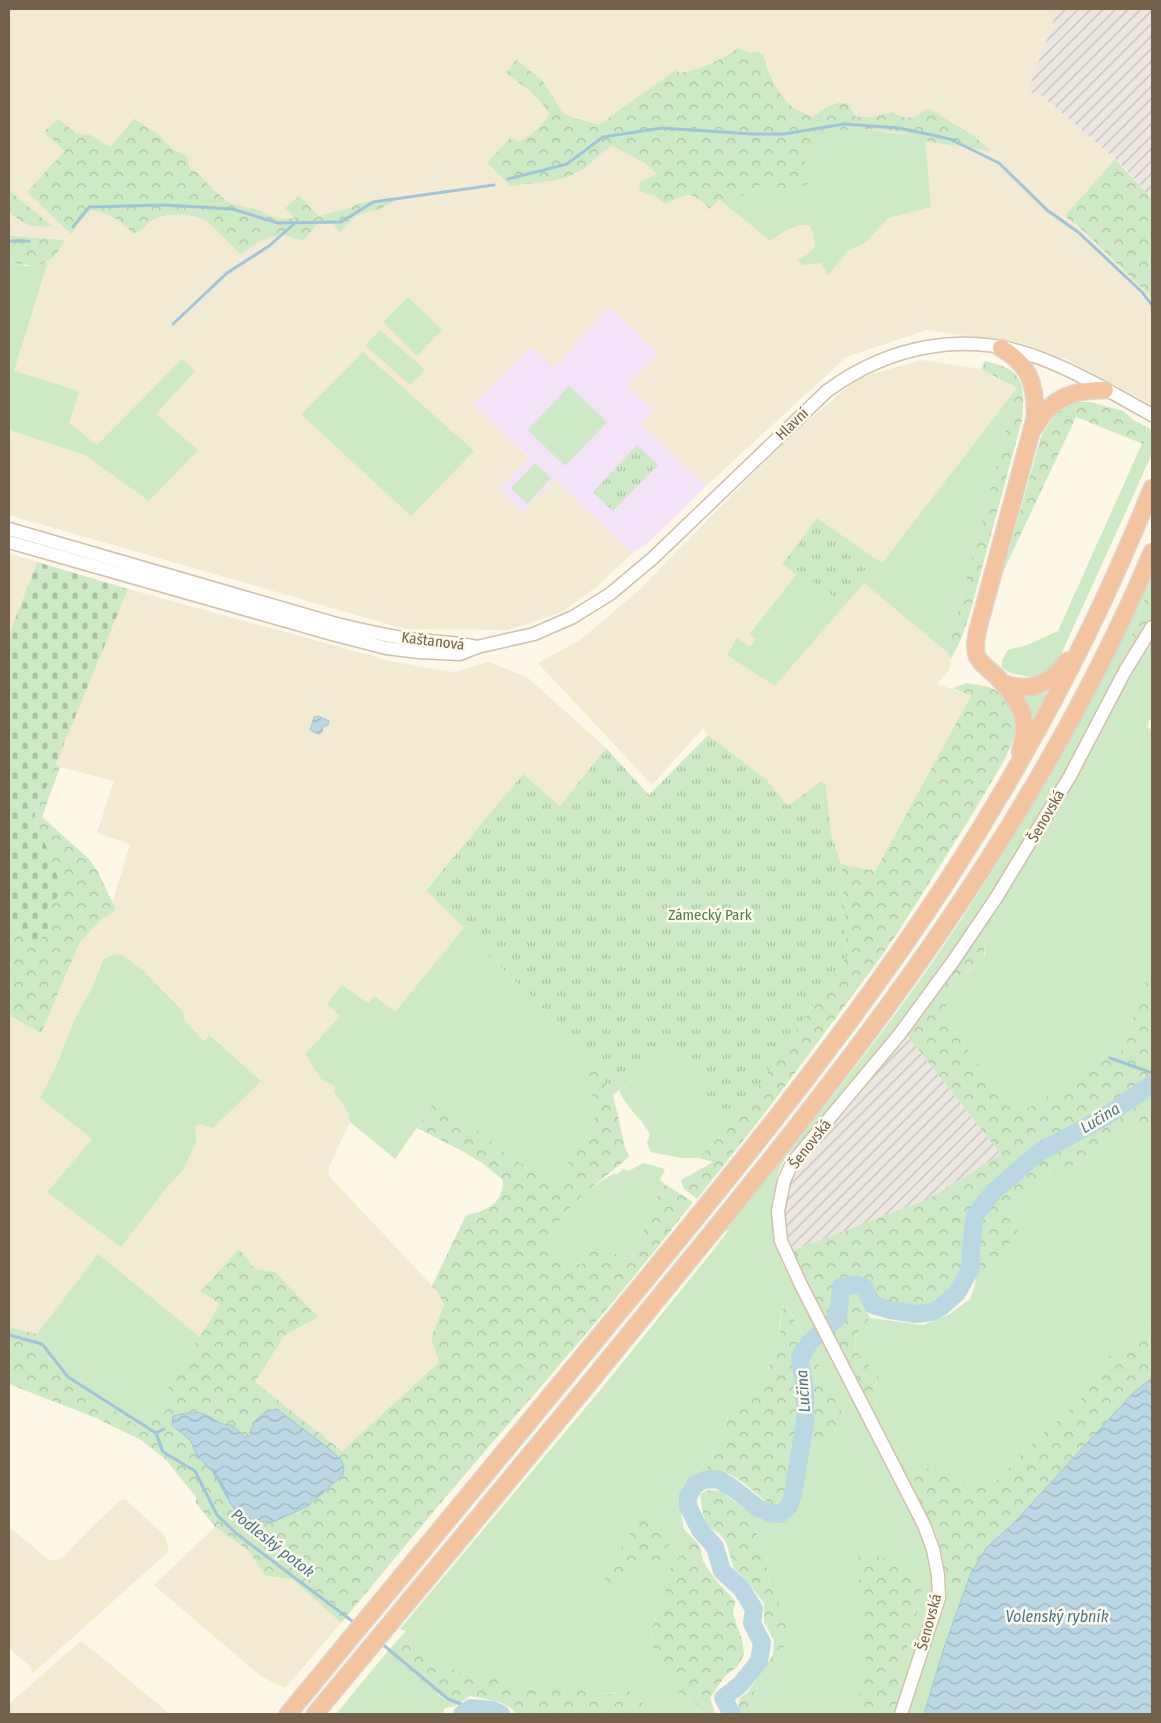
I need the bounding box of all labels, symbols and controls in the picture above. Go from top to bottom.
street label: Hlavní [772,404,812,444]
street label: Kaštanová [401,628,465,654]
street label: Šenovská [1024,787,1068,845]
park label: Zámecký Park [668,906,752,924]
water label: Lučina [1077,1099,1123,1137]
street label: Šenovská [785,1116,835,1172]
water label: Lučina [792,1369,814,1413]
water label: Podleský potok [228,1505,318,1581]
street label: Šenovská [913,1592,945,1652]
water label: Volenský rybník [1005,1607,1109,1626]

